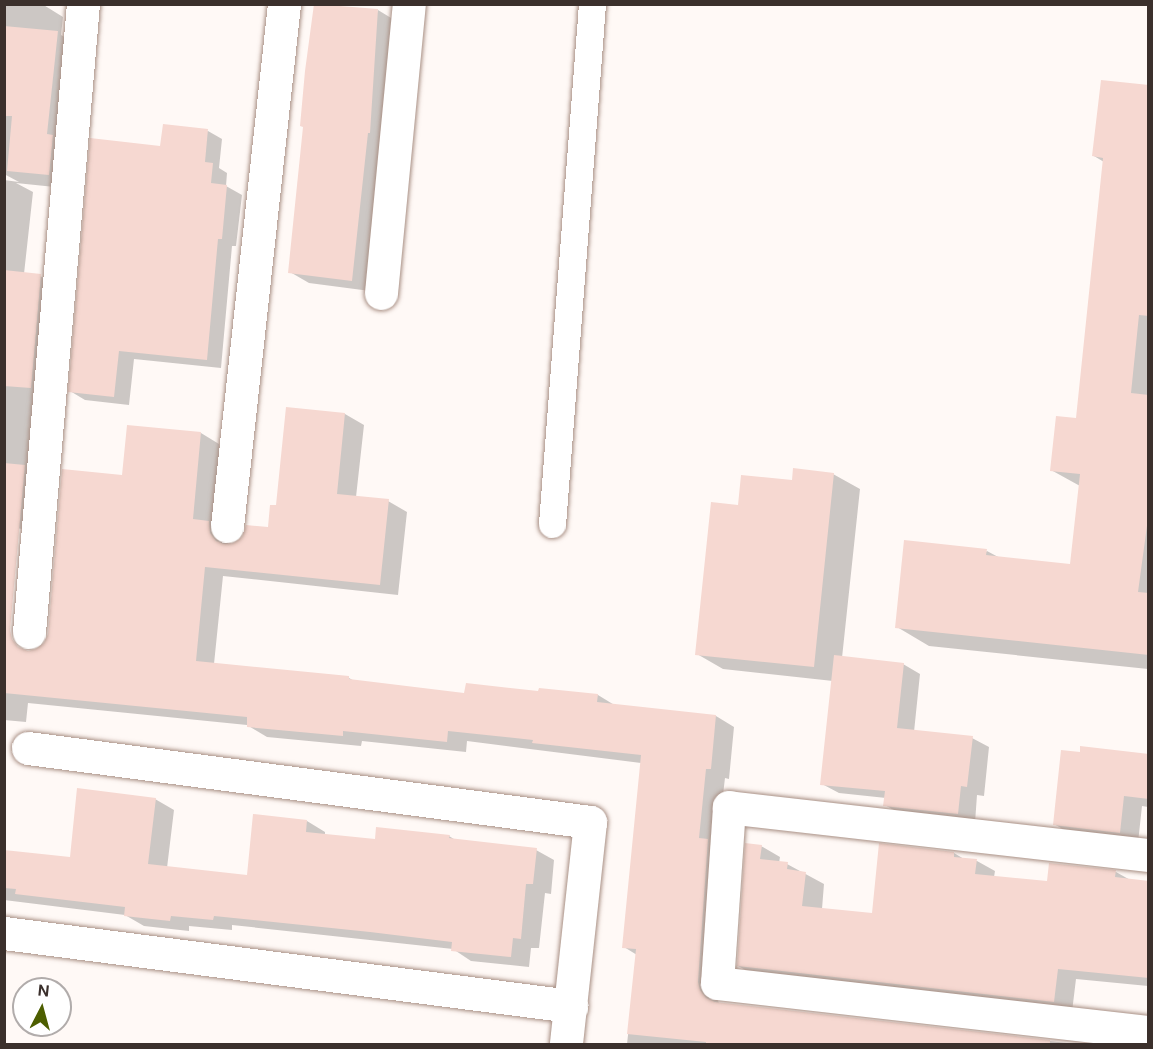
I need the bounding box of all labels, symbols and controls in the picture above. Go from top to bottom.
north arrow [12,977,72,1037]
text: N [37,980,51,1002]

